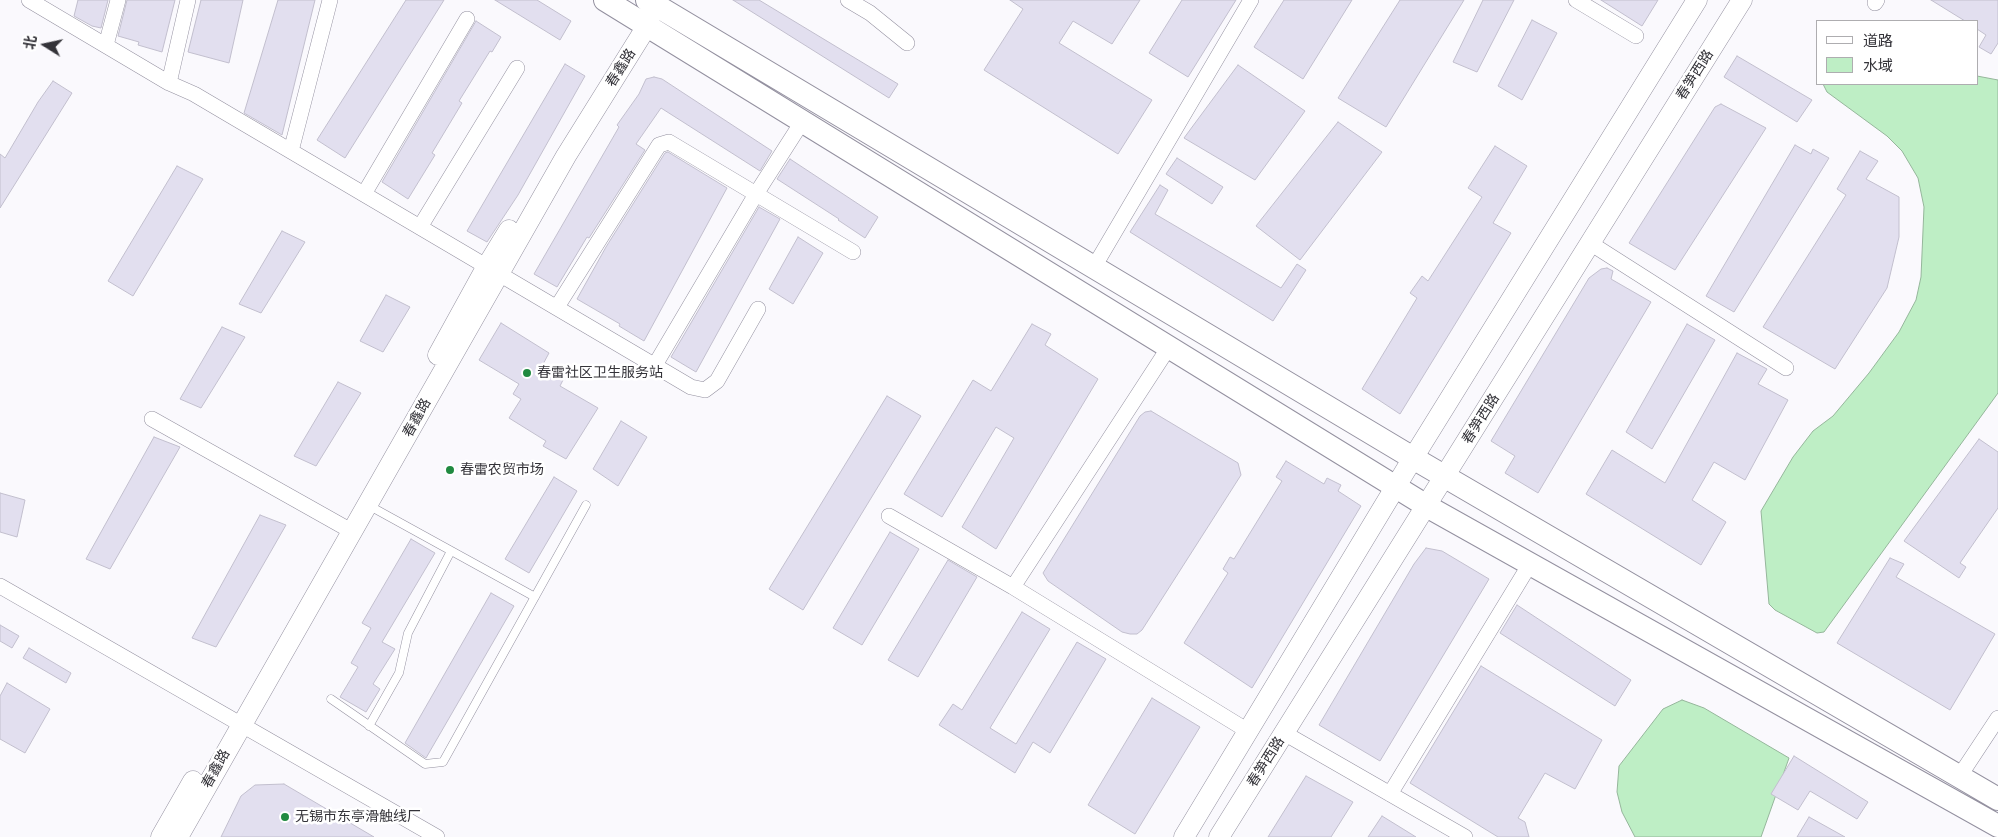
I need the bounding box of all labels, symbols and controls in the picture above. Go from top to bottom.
north arrow [20,20,70,70]
legend [1816,20,1978,85]
text: 道路 [1863,32,1893,50]
text: 北 [21,34,39,51]
street label: 春鑫路 [603,46,639,90]
street label: 春笋西路 [1673,47,1717,103]
text: 水域 [1863,57,1893,75]
place label: 春雷社区卫生服务站 [537,365,663,381]
marker: 春雷社区卫生服务站 [521,367,533,379]
street label: 春笋西路 [1459,391,1503,447]
street label: 春鑫路 [399,396,435,440]
place label: 春雷农贸市场 [460,462,544,478]
marker: 春雷农贸市场 [444,464,456,476]
street label: 春笋西路 [1244,734,1288,790]
street label: 春鑫路 [198,747,234,791]
place label: 无锡市东亭滑触线厂 [295,809,421,825]
marker: 无锡市东亭滑触线厂 [279,811,291,823]

